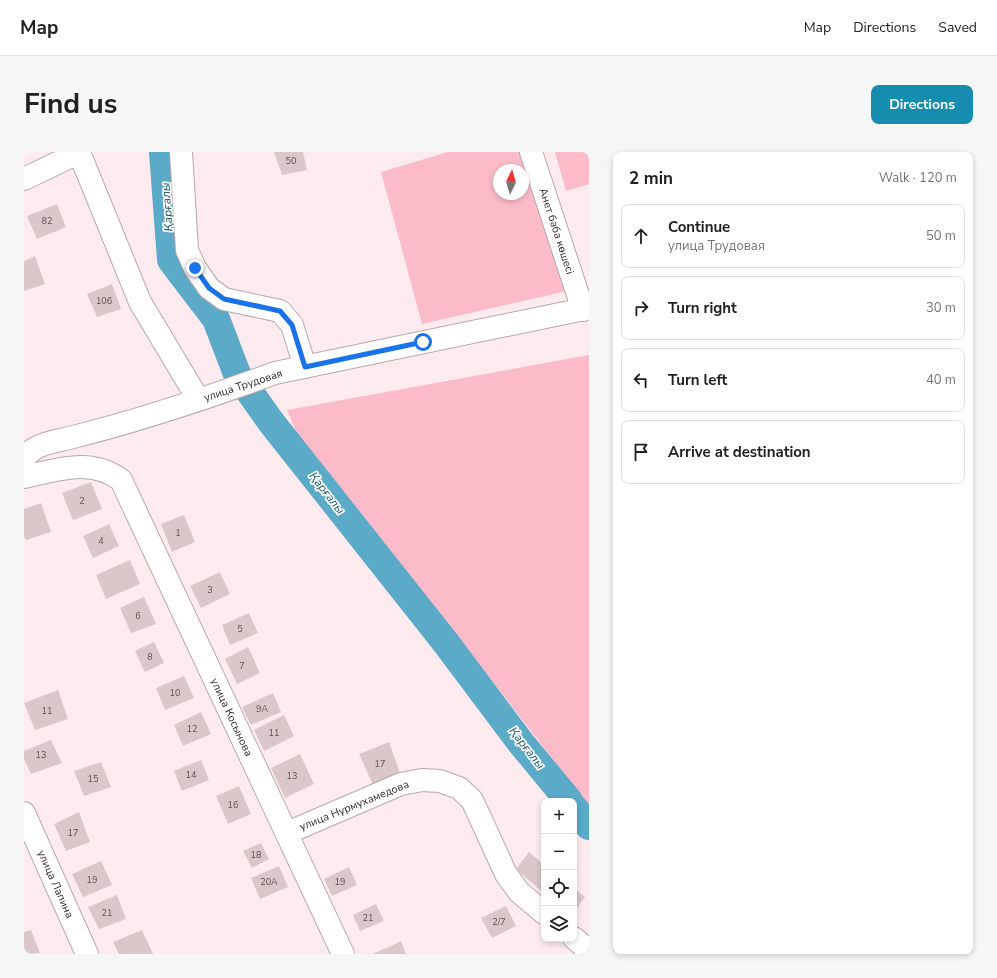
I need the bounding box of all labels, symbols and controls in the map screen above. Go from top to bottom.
text: Map [20,15,58,41]
text: Map [804,18,831,37]
text: Directions [853,18,916,37]
text: Saved [938,18,977,37]
text: Find us [24,85,118,123]
button: Directions [871,85,973,124]
house number: 50 [286,155,296,167]
north arrow [493,164,529,200]
text: 2 min [629,167,673,190]
text: Walk · 120 m [879,169,957,187]
water label: Қарғалы [157,182,177,232]
street label: Анет баба көшесі [535,186,578,276]
house number: 82 [42,215,52,227]
text: Continue [668,217,730,237]
icon: ahead [630,225,652,247]
text: 50 m [926,227,956,245]
text: улица Трудовая [668,237,765,255]
route end [186,259,204,277]
house number: 106 [96,295,112,307]
icon: right [630,297,652,319]
text: Turn right [668,298,737,318]
text: 30 m [926,299,956,317]
route start [414,333,432,351]
street label: улица Трудовая [202,366,285,405]
icon: left [630,369,652,391]
text: Turn left [668,370,727,390]
text: 40 m [926,371,956,389]
icon: arrive [630,441,652,463]
text: Arrive at destination [668,442,811,462]
water label: Қарғалы [306,469,349,517]
house number: 2 [79,495,85,507]
house number: 1 [175,527,181,539]
house number: 4 [98,535,104,547]
house number: 3 [207,584,213,596]
house number: 6 [135,610,141,622]
house number: 5 [237,623,243,635]
house number: 8 [147,651,153,663]
house number: 7 [239,660,245,672]
street label: улица Косынова [207,676,256,759]
house number: 10 [170,687,180,699]
house number: 9А [256,703,268,715]
house number: 11 [42,705,52,717]
house number: 12 [187,723,197,735]
water label: Қарғалы [506,724,549,772]
house number: 11 [269,727,279,739]
house number: 13 [36,749,46,761]
house number: 17 [375,758,385,770]
house number: 14 [186,769,197,781]
house number: 13 [287,770,297,782]
house number: 15 [88,773,98,785]
street label: улица Нурмухамедова [297,777,411,834]
map controls [541,798,577,942]
button: + [541,798,577,834]
house number: 16 [228,799,238,811]
house number: 17 [68,827,78,839]
button: − [541,834,577,870]
street label: улица Лапина [34,848,77,921]
house number: 18 [251,849,261,861]
button: locate [541,870,577,906]
house number: 19 [87,874,97,886]
house number: 20А [260,876,278,888]
house number: 19 [335,876,345,888]
button: layers [541,906,577,942]
house number: 21 [102,907,112,919]
house number: 21 [363,912,373,924]
house number: 2/7 [492,916,506,928]

